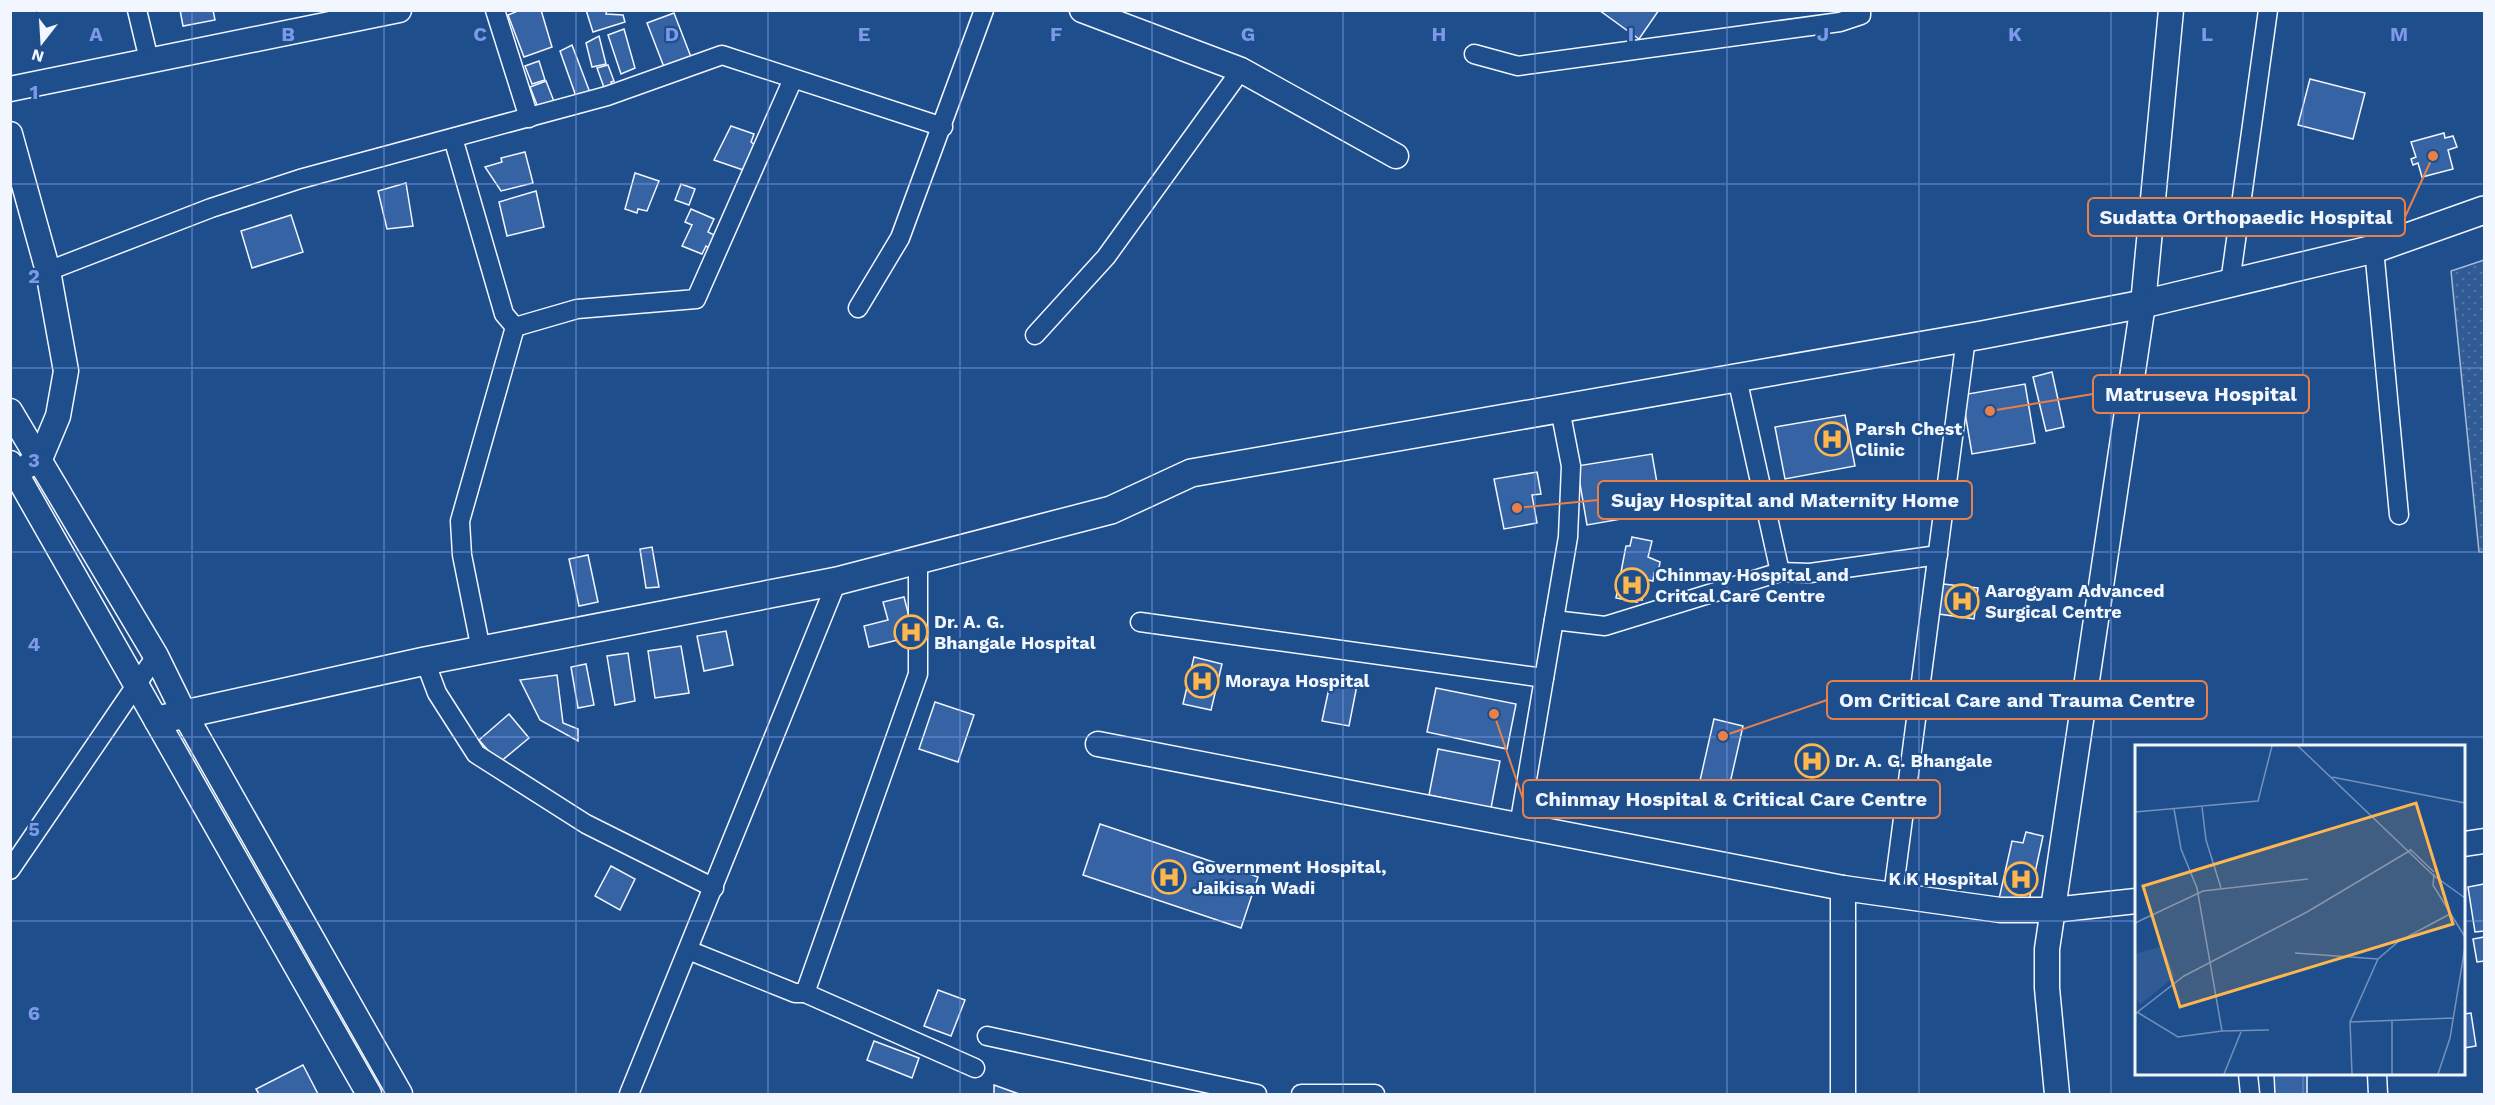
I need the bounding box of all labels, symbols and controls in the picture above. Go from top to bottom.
north arrow [12,12,72,72]
text: A [89,22,103,46]
text: B [281,22,295,46]
text: C [473,22,487,46]
text: D [665,22,679,46]
text: E [858,22,870,46]
text: F [1050,22,1062,46]
text: G [1241,22,1255,46]
text: H [1432,22,1446,46]
text: I [1628,22,1634,46]
text: J [1817,22,1829,46]
text: K [2008,22,2022,46]
text: L [2201,22,2213,46]
text: M [2390,22,2408,46]
text: N [29,45,46,67]
text: 1 [30,80,38,104]
callout: Sudatta Orthopaedic Hospital [2088,198,2405,236]
text: Sudatta Orthopaedic Hospital [2099,205,2393,229]
text: 2 [28,264,40,288]
callout: Matruseva Hospital [2093,375,2309,413]
text: Matruseva Hospital [2105,382,2297,406]
place label: Parsh Chest Clinic [1855,418,1962,460]
hospital icon: Parsh Chest Clinic [1814,421,1850,457]
text: 3 [28,448,40,472]
callout: Sujay Hospital and Maternity Home [1598,481,1972,519]
text: Sujay Hospital and Maternity Home [1611,488,1959,512]
place label: Chinmay Hospital and Critcal Care Centre [1655,564,1849,606]
hospital icon: Chinmay Hospital and Critcal Care Centre [1614,567,1650,603]
place label: Aarogyam Advanced Surgical Centre [1985,580,2165,622]
hospital icon: Aarogyam Advanced Surgical Centre [1944,583,1980,619]
place label: Dr. A. G. Bhangale Hospital [934,611,1096,653]
hospital icon: Dr. A. G. Bhangale Hospital [893,614,929,650]
text: 4 [28,632,41,656]
hospital icon: Moraya Hospital [1184,663,1220,699]
place label: Moraya Hospital [1225,670,1370,691]
callout: Om Critical Care and Trauma Centre [1827,681,2207,719]
text: Om Critical Care and Trauma Centre [1839,688,2195,712]
hospital icon: Dr. A. G. Bhangale [1794,743,1830,779]
inset map [2135,745,2465,1075]
place label: Dr. A. G. Bhangale [1835,750,1992,771]
callout: Chinmay Hospital & Critical Care Centre [1523,780,1940,818]
text: Chinmay Hospital & Critical Care Centre [1535,787,1927,811]
text: 5 [28,817,40,841]
place label: Government Hospital, Jaikisan Wadi [1192,856,1386,898]
hospital icon: Government Hospital, Jaikisan Wadi [1151,859,1187,895]
hospital icon: K K Hospital [2003,861,2039,897]
place label: K K Hospital [1888,868,1998,889]
text: 6 [28,1001,40,1025]

